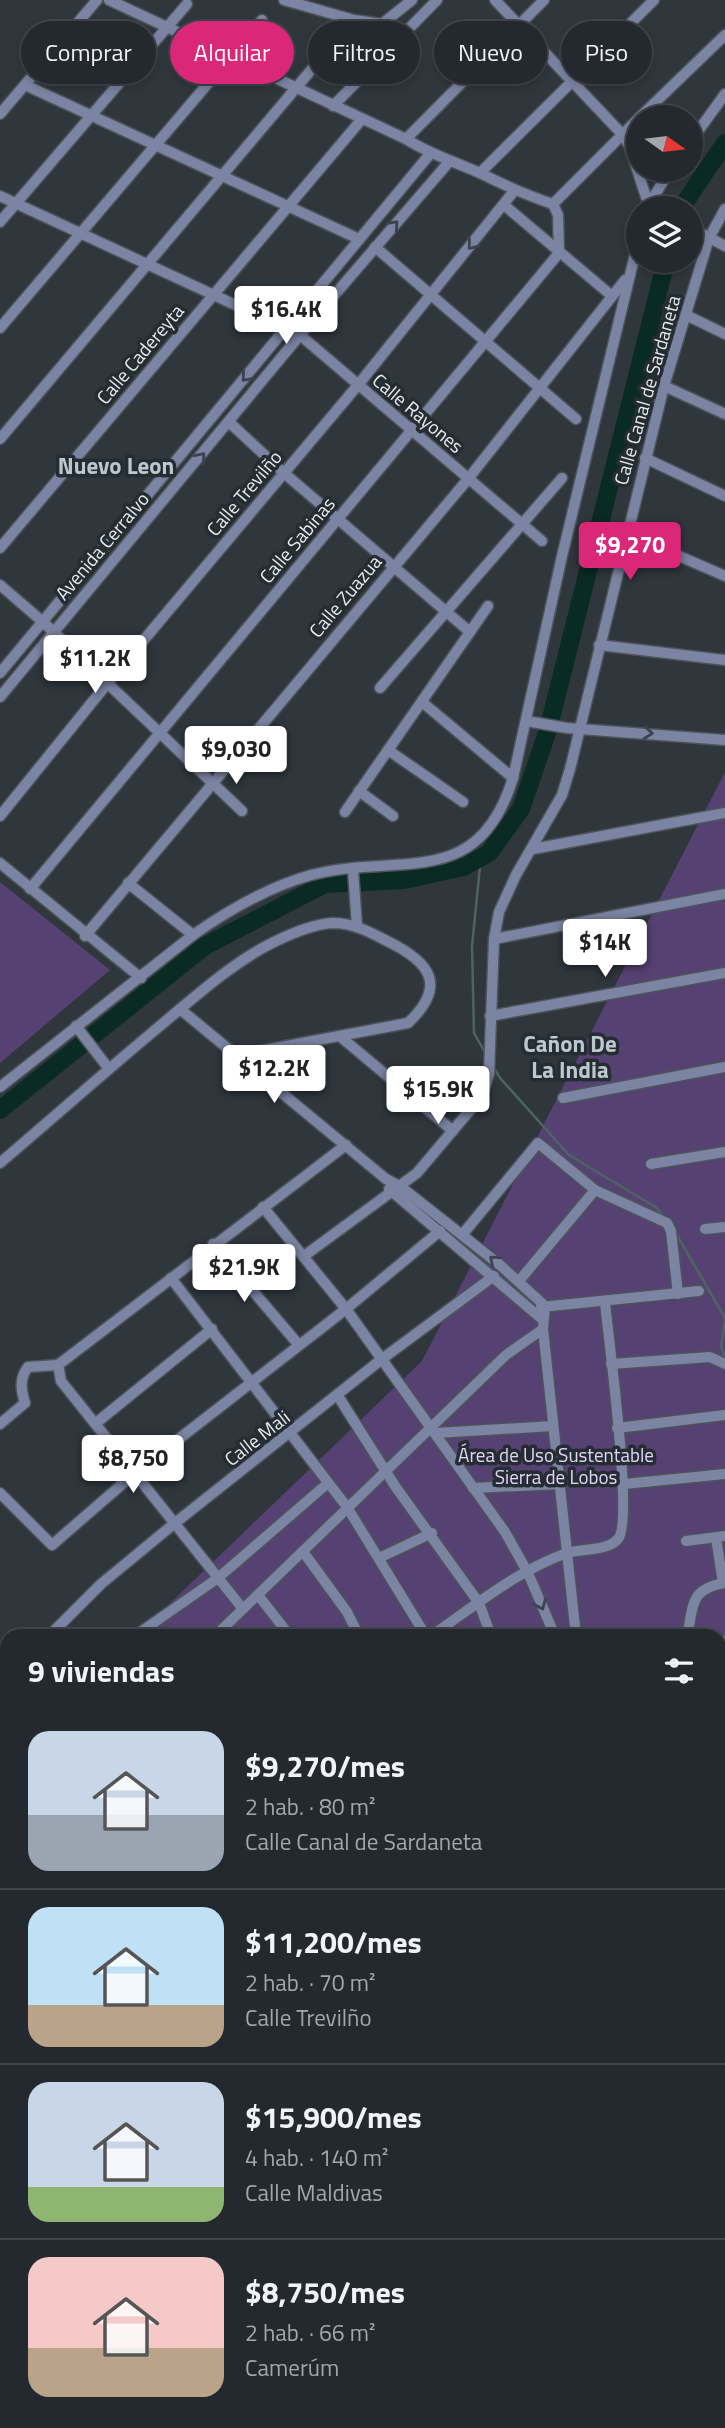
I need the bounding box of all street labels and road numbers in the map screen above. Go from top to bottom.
street label: Calle Canal de Sardaneta [606,291,688,488]
street label: Calle Cadereyta [89,297,191,410]
street label: Calle Rayones [366,366,470,460]
street label: Calle Trevilño [199,443,288,542]
street label: Avenida Cerralvo [48,485,156,606]
street label: Calle Sabinas [252,490,342,589]
street label: Calle Zuazua [301,548,388,643]
street label: Calle Mali [218,1403,296,1473]

